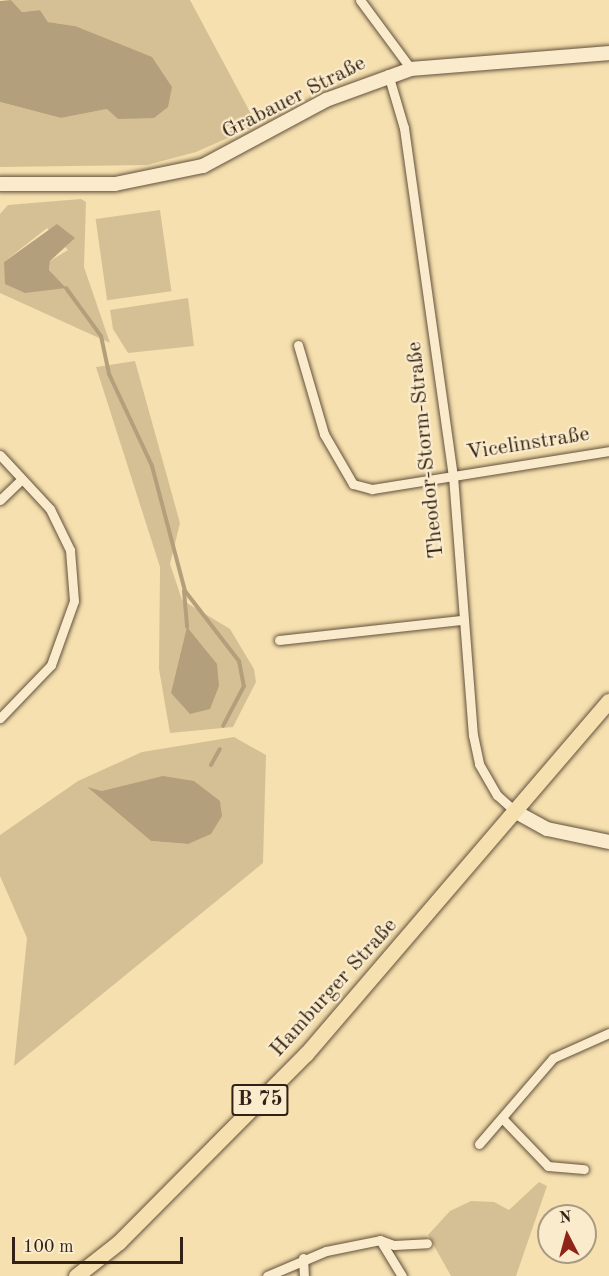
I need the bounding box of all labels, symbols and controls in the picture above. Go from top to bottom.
street label: Grabauer Straße [218,50,370,146]
street label: Theodor-Storm-Straße [401,340,451,560]
street label: Vicelinstraße [465,421,591,467]
street label: Hamburger Straße [265,913,403,1063]
road number: B 75 [230,1082,290,1118]
north arrow [537,1204,597,1264]
text: N [558,1209,572,1227]
scale bar [15,1225,186,1263]
text: 100 m [23,1238,74,1256]

